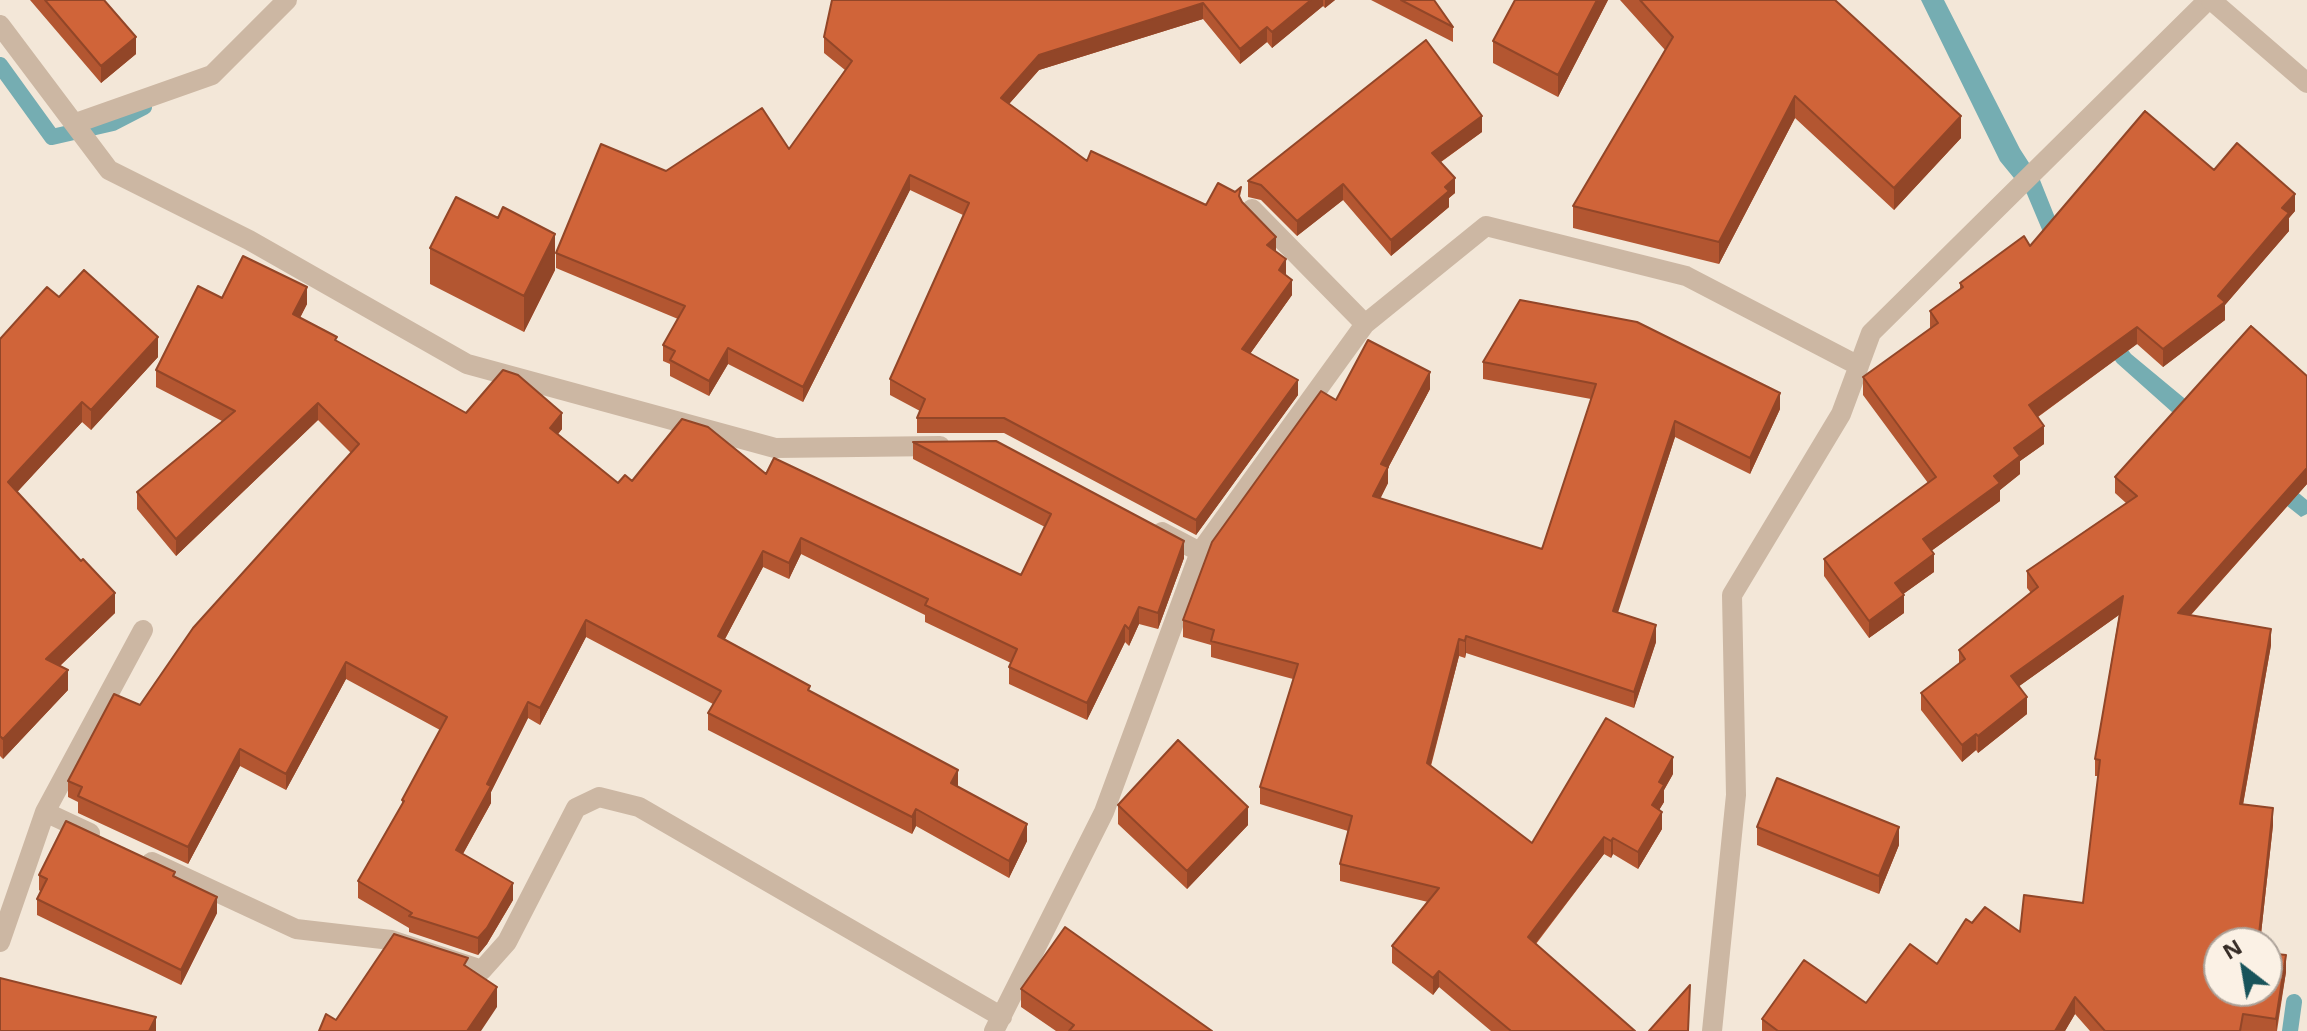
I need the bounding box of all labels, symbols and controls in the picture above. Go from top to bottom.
north arrow [2203,927,2283,1007]
text: N [2216,931,2247,966]

